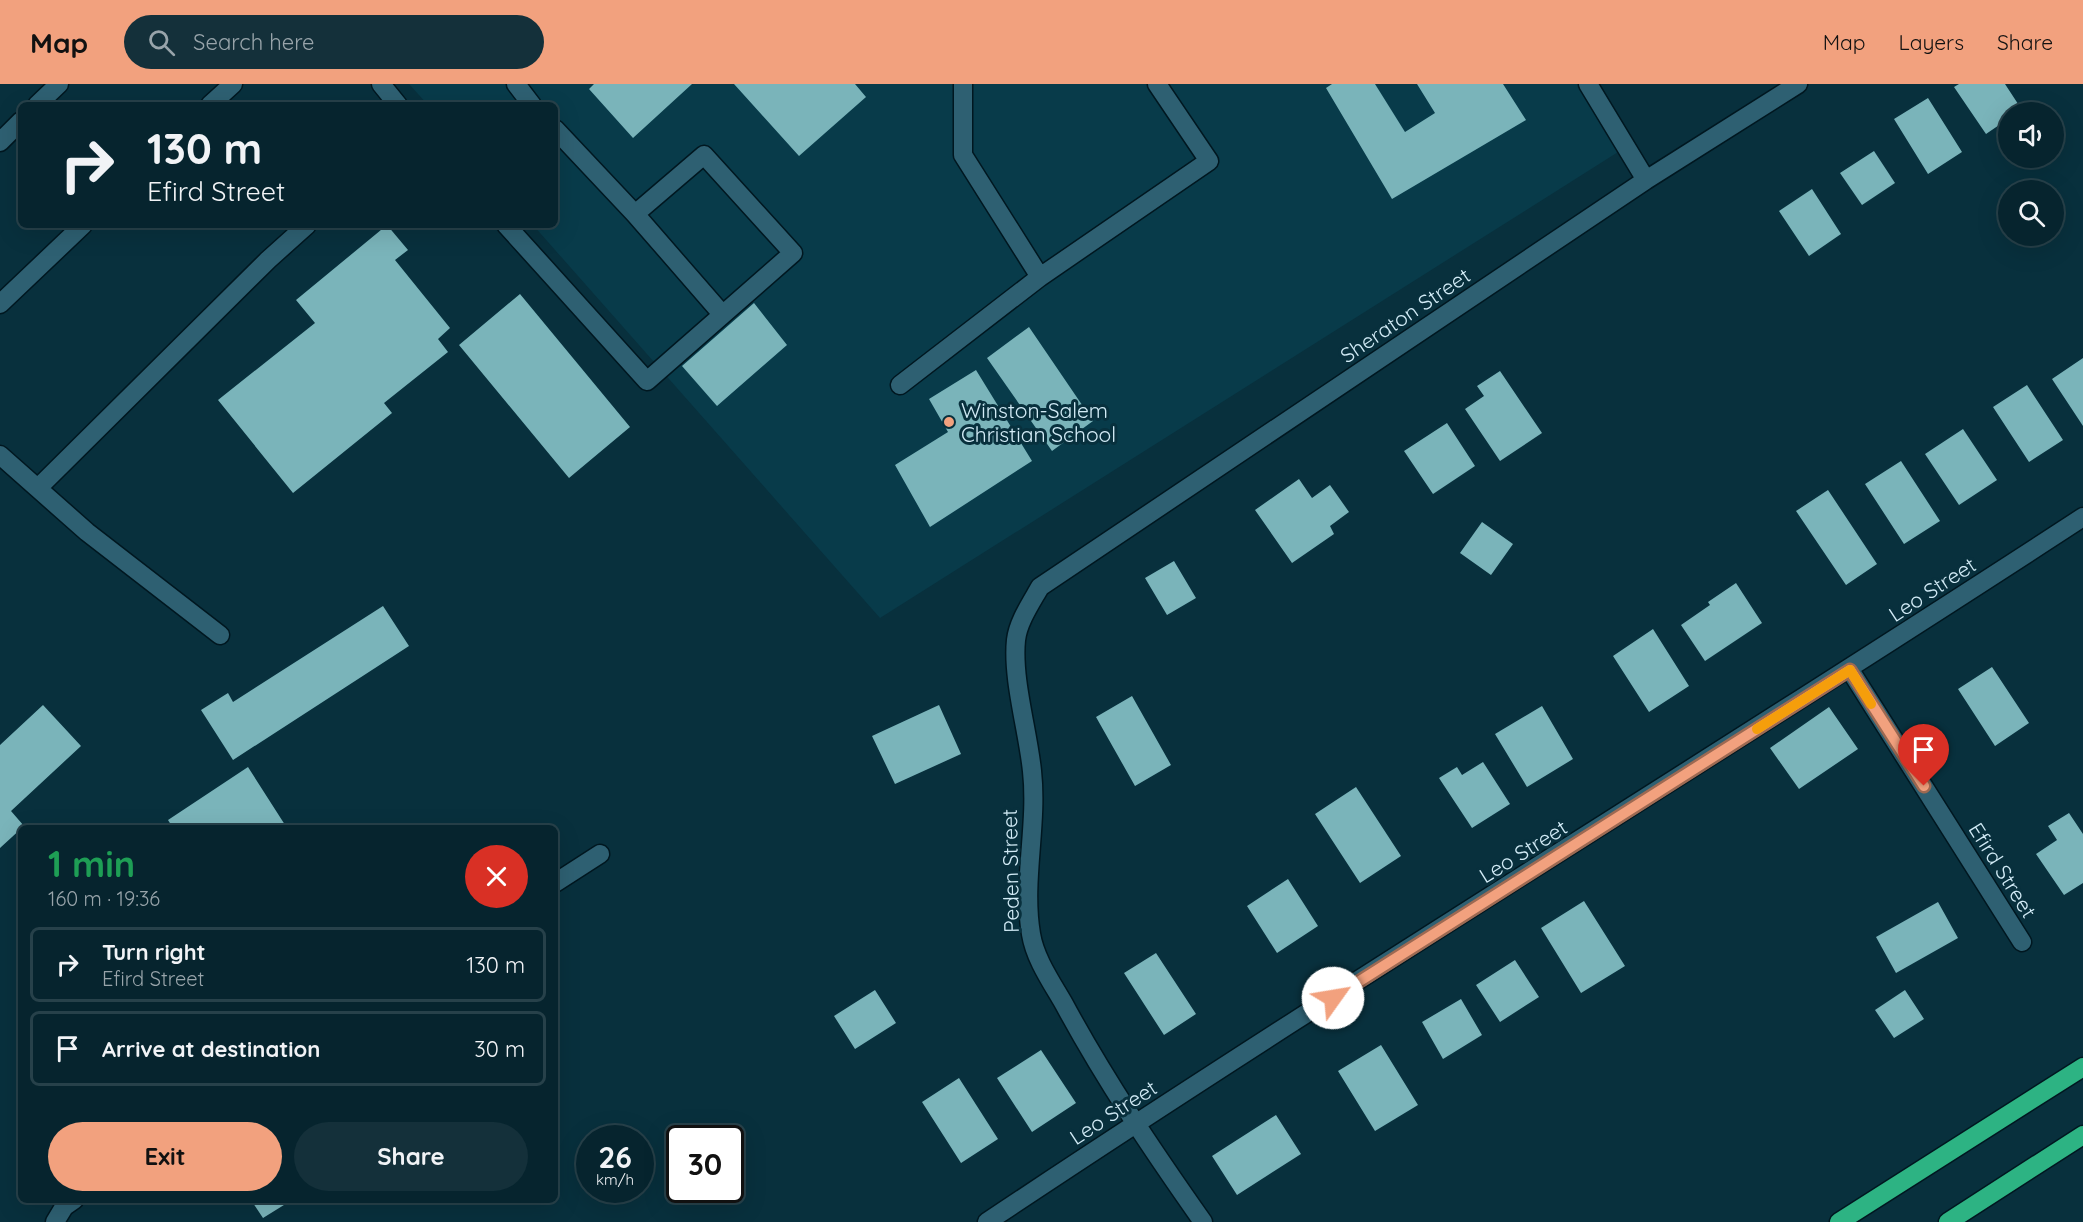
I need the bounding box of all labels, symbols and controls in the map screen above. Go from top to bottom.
search box [124,15,544,69]
text: Map [30,25,88,60]
icon: search [145,26,178,59]
text: Search here [193,28,315,56]
text: Map [1823,29,1866,55]
text: Layers [1899,29,1964,55]
text: Share [1997,29,2053,55]
map controls [1998,102,2064,246]
button: sound [1998,102,2064,168]
text: 130 m [147,122,262,175]
icon: right [48,126,126,204]
text: Efird Street [147,174,285,208]
button: search [1998,180,2064,246]
street label: Sheraton Street [1335,262,1475,368]
place label: Winston-Salem Christian School [961,397,1116,447]
marker: Winston-Salem Christian School [942,415,956,429]
street label: Leo Street [1883,551,1981,627]
pin [1898,724,1949,786]
icon: arrive [1907,733,1940,766]
street label: Peden Street [996,809,1024,933]
street label: Leo Street [1474,814,1572,888]
street label: Efird Street [1964,818,2042,922]
text: 1 min [48,841,135,886]
button: close [465,845,528,908]
text: 160 m · 19:36 [48,886,160,911]
text: Turn right [102,938,206,966]
icon: right [51,948,84,981]
text: 130 m [466,951,525,979]
text: Efird Street [102,966,204,991]
position arrow [1301,966,1365,1030]
icon: arrive [51,1032,84,1065]
text: Arrive at destination [102,1035,320,1063]
text: 30 m [474,1035,525,1063]
street label: Leo Street [1064,1074,1162,1150]
button: Exit [48,1122,282,1191]
button: Share [294,1122,528,1191]
speed limit sign: 30 [666,1125,744,1203]
text: 26 [598,1138,632,1176]
text: km/h [596,1170,634,1189]

